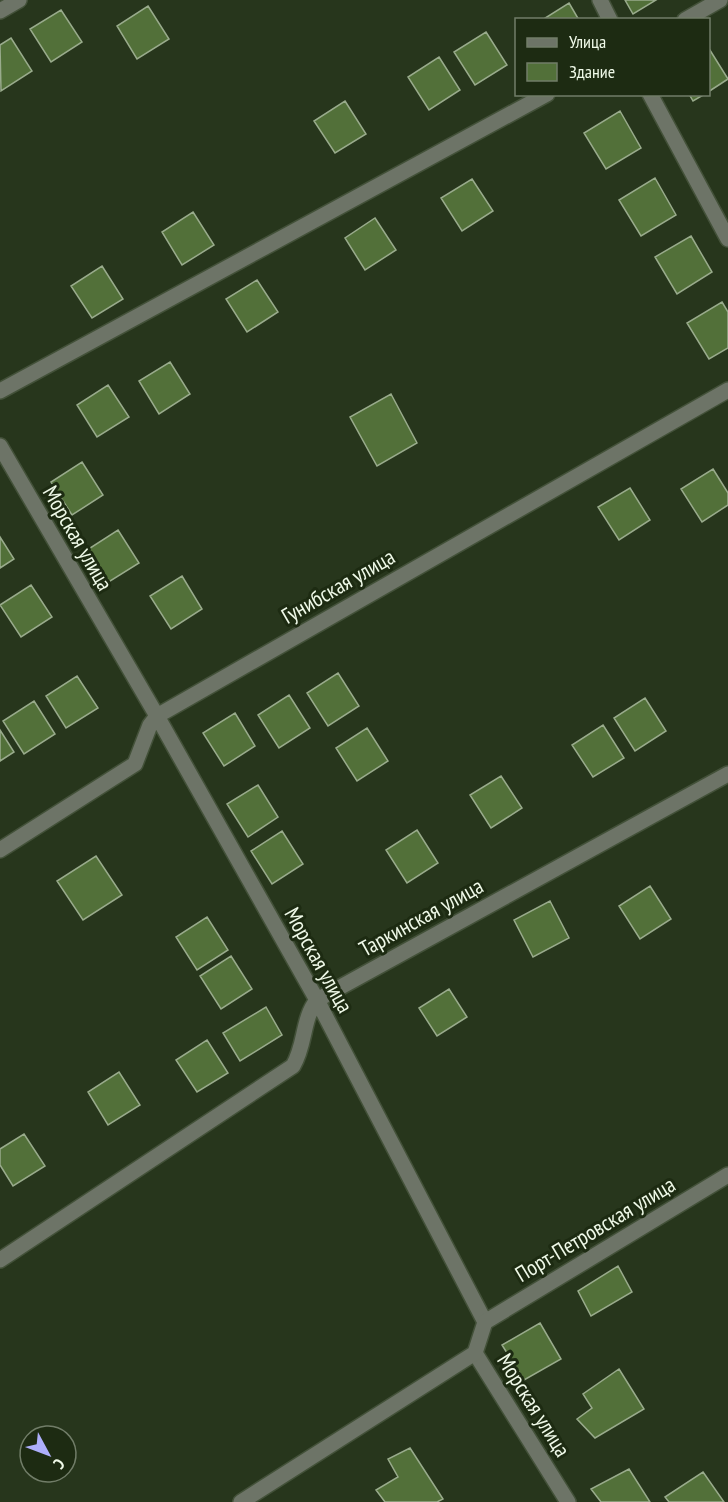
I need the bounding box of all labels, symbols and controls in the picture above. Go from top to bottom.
legend [515,18,710,96]
text: Улица [569,30,606,53]
text: Здание [569,60,615,83]
street label: Морская улица [37,481,119,595]
street label: Гунибская улица [276,542,400,630]
street label: Таркинская улица [354,871,488,963]
street label: Морская улица [279,902,359,1018]
street label: Порт-Петровская улица [510,1170,680,1288]
street label: Морская улица [491,1348,577,1462]
north arrow [18,1424,78,1484]
text: С [49,1455,69,1474]

